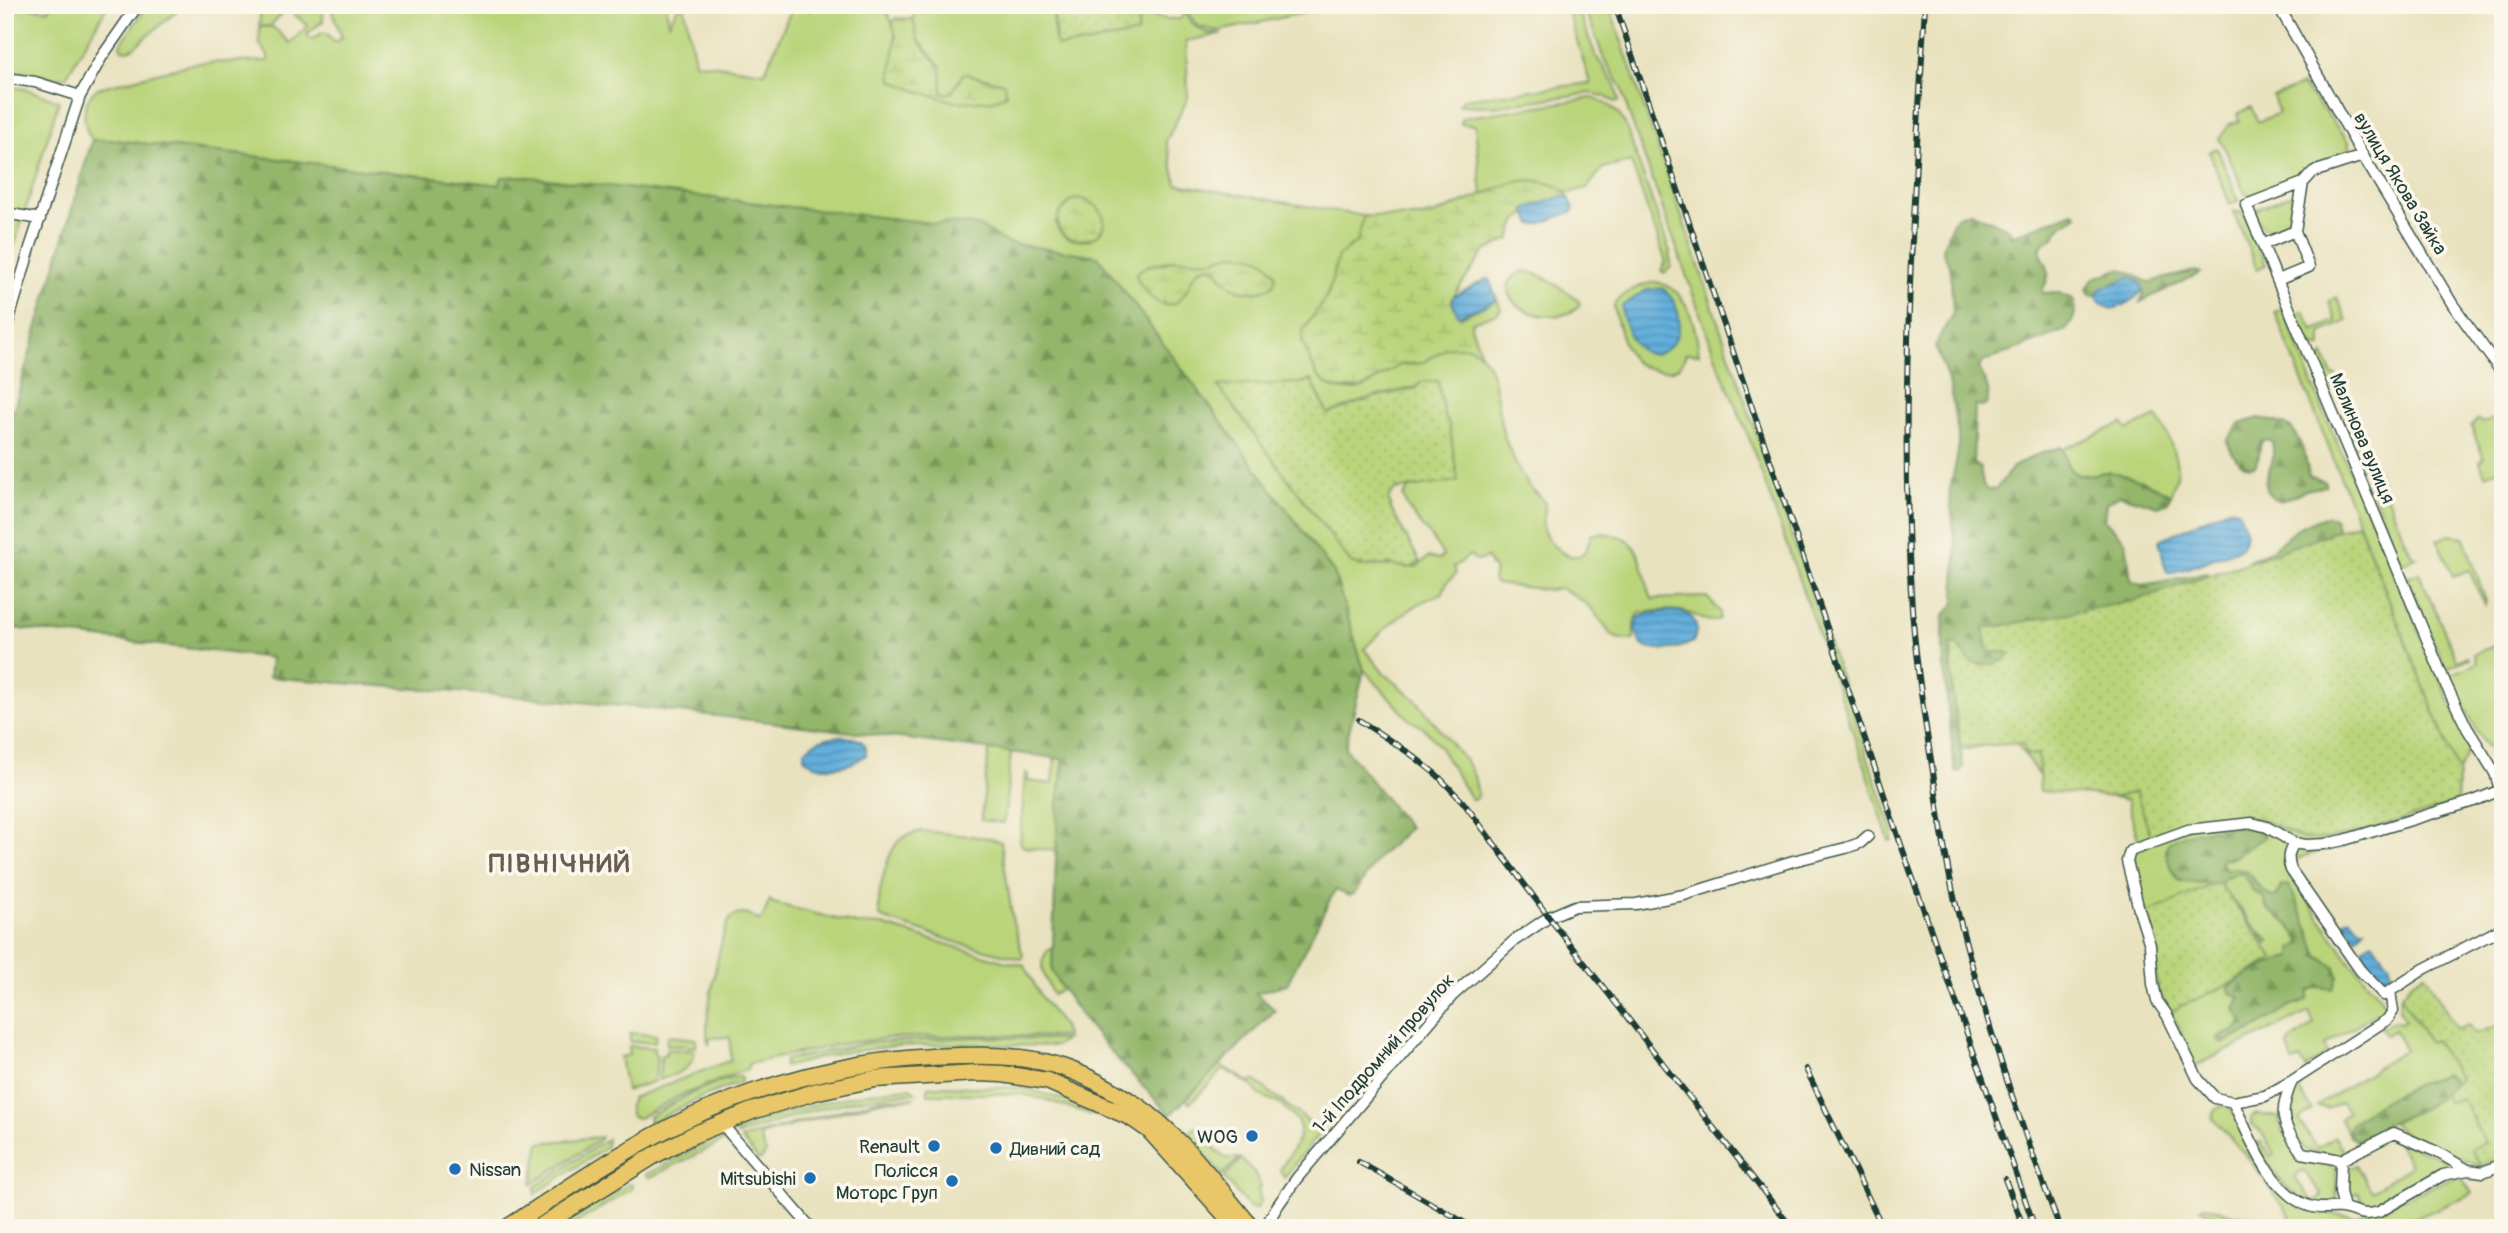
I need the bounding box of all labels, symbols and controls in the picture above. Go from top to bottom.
street label: вулиця Якова Зайка [2348,108,2452,259]
street label: Малинова вулиця [2324,369,2400,507]
district label: ПІВНІЧНИЙ [489,848,631,880]
street label: 1-й Іподромний провулок [1308,968,1460,1139]
place label: WOG [1197,1125,1238,1149]
marker: WOG [1244,1128,1260,1144]
place label: Renault [859,1135,920,1159]
place label: Дивний сад [1009,1137,1101,1161]
marker: Renault [926,1138,942,1154]
marker: Дивний сад [988,1140,1004,1156]
place label: Nissan [469,1158,521,1182]
place label: Полісся Моторс Груп [836,1159,938,1205]
marker: Nissan [447,1161,463,1177]
place label: Mitsubishi [720,1167,796,1191]
marker: Mitsubishi [802,1170,818,1186]
marker: Полісся Моторс Груп [944,1173,960,1189]

